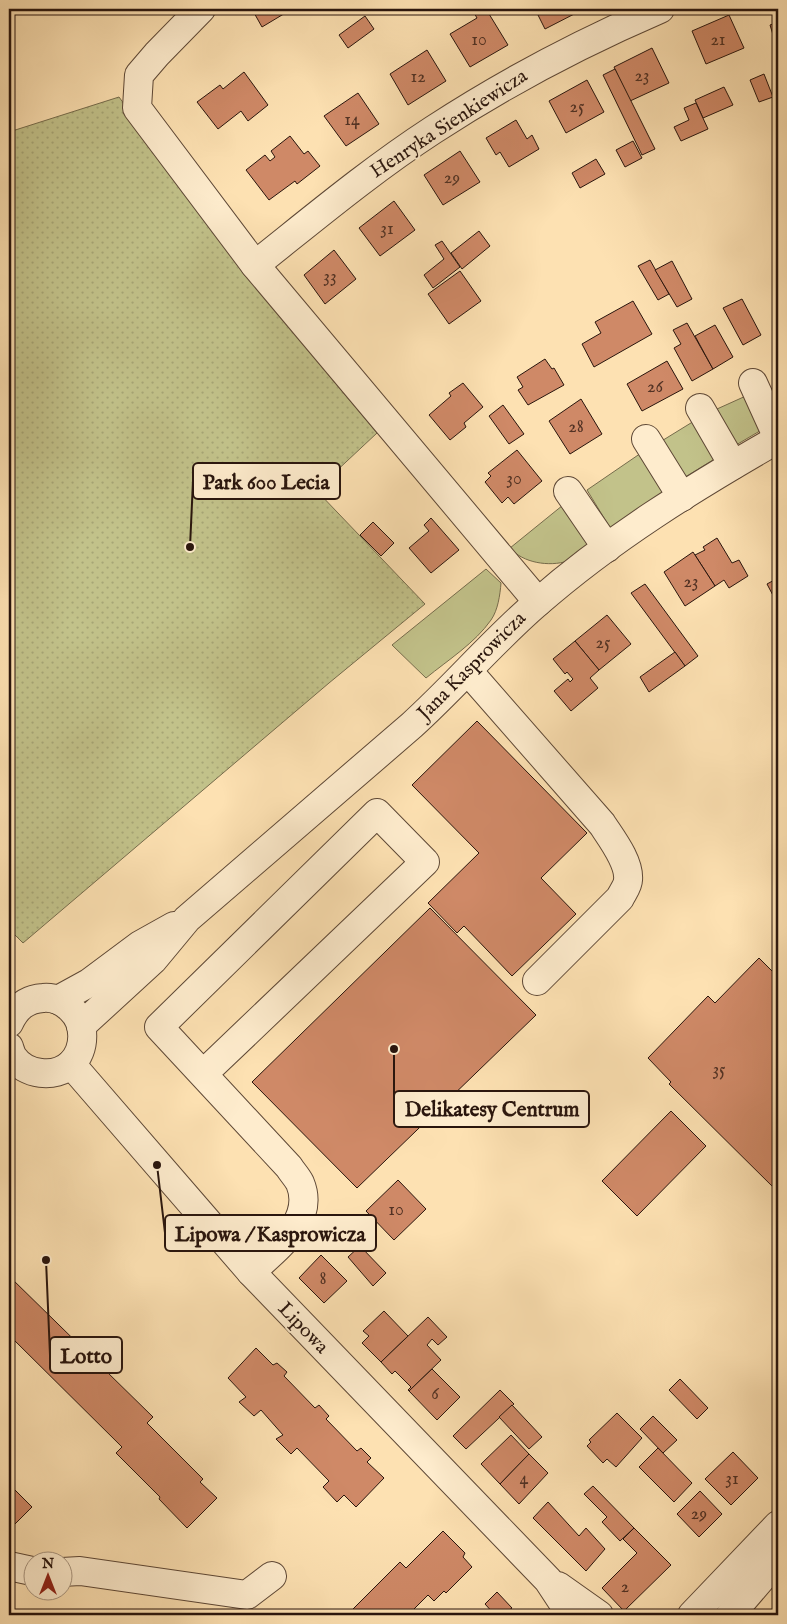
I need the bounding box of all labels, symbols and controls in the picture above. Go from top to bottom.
house number: 10 [471,29,487,52]
house number: 21 [710,29,726,52]
street label: Henryka Sienkiewicza [366,64,533,184]
house number: 23 [634,65,650,88]
house number: 12 [410,66,426,89]
house number: 25 [570,96,585,119]
house number: 14 [344,109,360,132]
house number: 29 [444,167,460,190]
house number: 31 [380,218,394,241]
house number: 33 [323,266,337,289]
house number: 26 [647,376,663,399]
house number: 28 [568,416,584,439]
callout: Park 600 Lecia [193,463,340,499]
house number: 30 [506,468,522,491]
text: Park 600 Lecia [202,470,330,497]
house number: 23 [683,571,699,594]
street label: Jana Kasprowicza [411,606,532,727]
house number: 25 [596,632,611,655]
house number: 35 [712,1059,726,1082]
callout: Delikatesy Centrum [394,1091,589,1127]
text: Delikatesy Centrum [404,1097,580,1124]
house number: 10 [388,1199,404,1222]
callout: Lipowa / Kasprowicza [165,1215,376,1251]
text: Lipowa / Kasprowicza [174,1222,366,1249]
house number: 8 [319,1268,327,1291]
street label: Lipowa [272,1297,334,1359]
callout: Lotto [50,1337,122,1373]
text: Lotto [60,1344,113,1371]
house number: 6 [431,1383,439,1406]
house number: 4 [520,1468,529,1491]
house number: 31 [725,1468,739,1491]
house number: 29 [691,1503,707,1526]
north arrow [22,1552,72,1602]
text: N [41,1555,54,1573]
house number: 2 [621,1576,629,1599]

